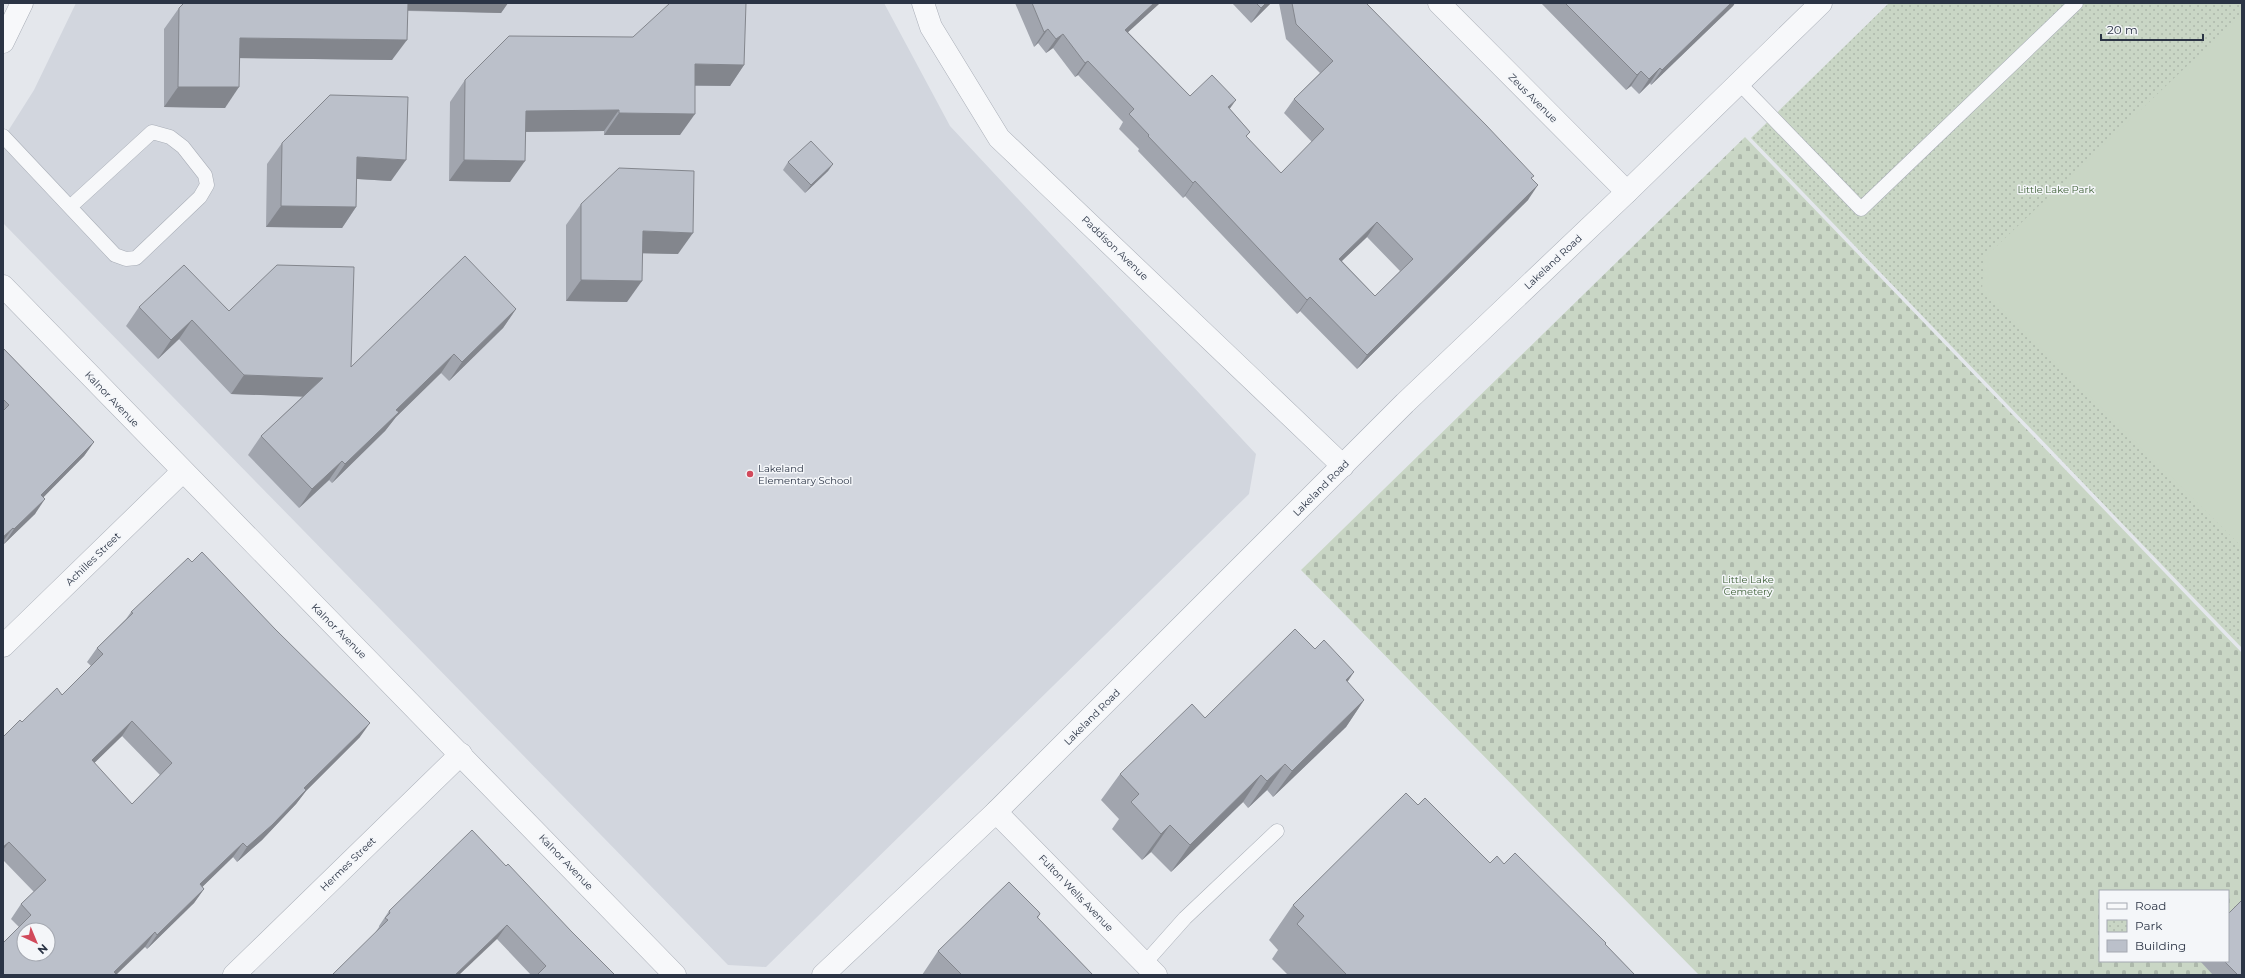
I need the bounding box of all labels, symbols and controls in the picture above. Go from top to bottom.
scale bar [2101,16,2203,42]
text: 20 m [2107,22,2138,37]
street label: Zeus Avenue [1506,71,1560,125]
park label: Little Lake Park [2018,183,2094,196]
street label: Paddison Avenue [1079,213,1151,283]
street label: Lakeland Road [1521,232,1585,292]
street label: Kalnor Avenue [82,368,142,430]
street label: Lakeland Road [1290,457,1352,519]
place label: Lakeland Elementary School [758,462,852,487]
marker: Lakeland Elementary School [745,469,755,479]
street label: Achilles Street [63,530,123,588]
park label: Little Lake Cemetery [1722,573,1774,598]
street label: Kalnor Avenue [309,601,369,661]
street label: Lakeland Road [1061,686,1123,748]
street label: Kalnor Avenue [536,831,596,893]
street label: Hermes Street [317,834,379,894]
street label: Fulton Wells Avenue [1036,852,1116,934]
legend [2099,890,2229,962]
text: Road [2135,898,2166,913]
text: Park [2135,918,2163,933]
north arrow [16,922,56,962]
text: Building [2135,938,2186,953]
text: N [35,941,51,957]

